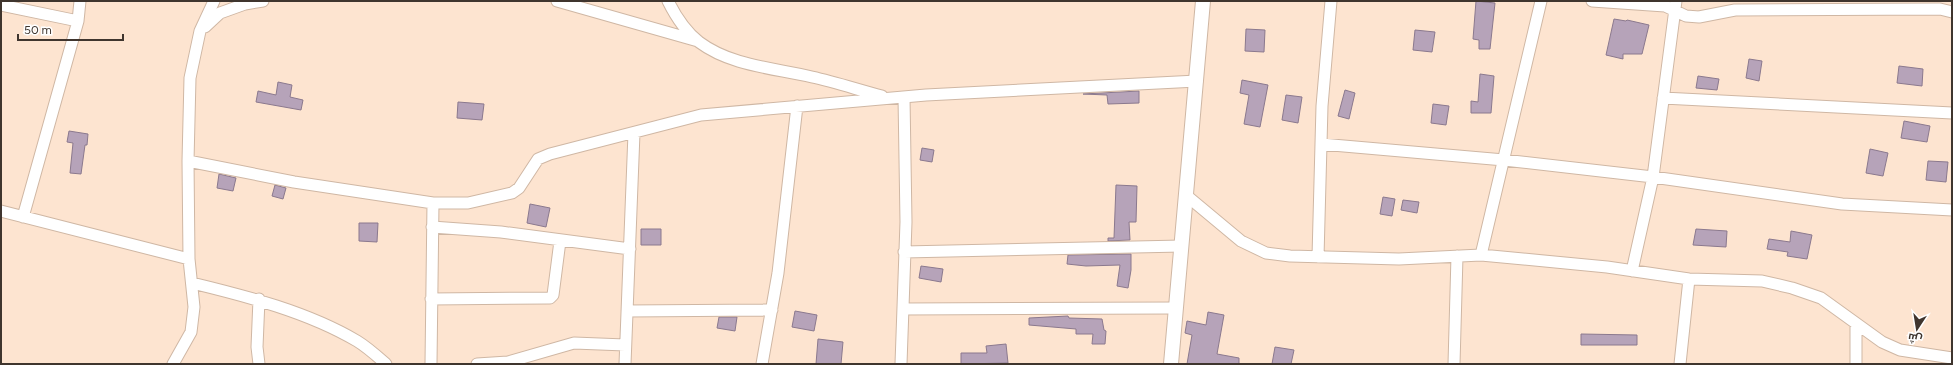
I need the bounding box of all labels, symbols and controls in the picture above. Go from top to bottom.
scale bar [18,16,123,42]
text: 50 m [24,23,52,37]
north arrow [1897,309,1937,349]
text: ش [1907,330,1923,346]

